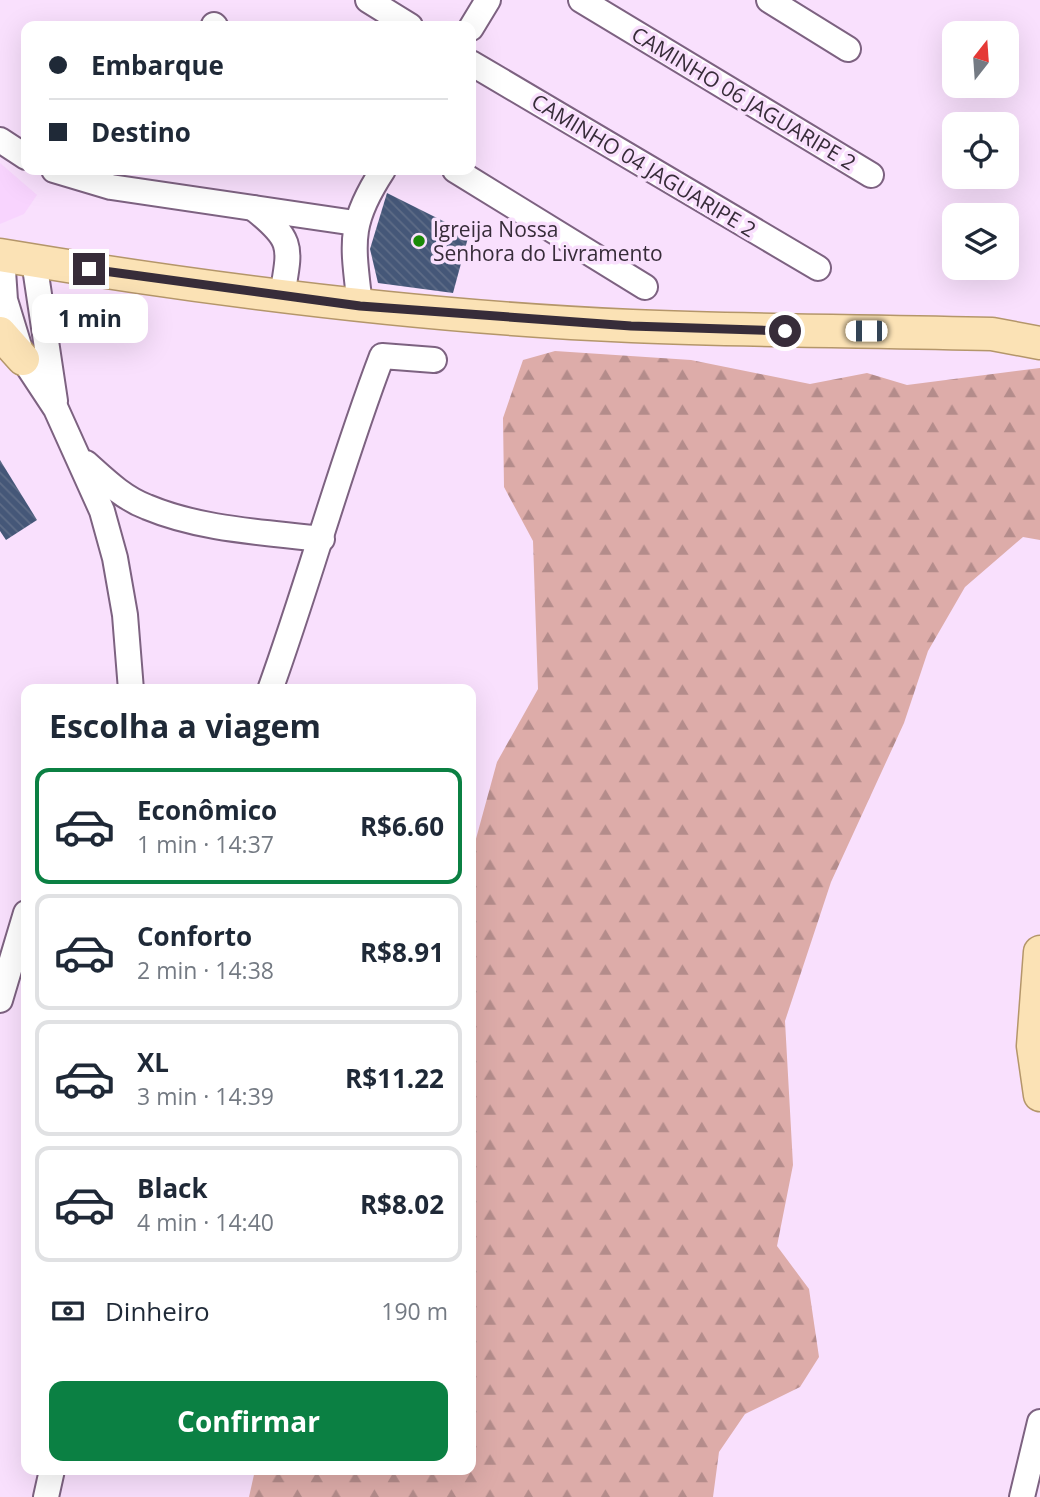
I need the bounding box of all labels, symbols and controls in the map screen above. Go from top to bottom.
street label: CAMINHO 06 JAGUARIPE 2 [627,20,861,176]
north arrow [942,21,1018,98]
map controls [942,21,1019,280]
text: Embarque [91,47,224,83]
street label: CAMINHO 04 JAGUARIPE 2 [527,87,761,243]
button: locate [942,112,1019,189]
text: Destino [91,114,191,150]
button: layers [942,203,1019,280]
place label: Igreija Nossa Senhora do Livramento [433,215,663,267]
marker: Igreija Nossa Senhora do Livramento [411,233,427,249]
route end [73,253,105,285]
callout: 1 min [31,294,147,342]
text: 1 min [58,302,122,334]
route start [769,315,801,347]
car [846,321,888,342]
text: Escolha a viagem [49,704,321,747]
text: Econômico [137,792,277,828]
icon: car [53,795,116,858]
text: R$6.60 [360,808,444,844]
text: 1 min · 14:37 [137,828,274,860]
text: Conforto [137,918,252,954]
icon: car [53,921,116,984]
text: R$8.91 [360,934,444,970]
text: 2 min · 14:38 [137,954,274,986]
text: XL [137,1044,169,1080]
icon: car [53,1047,116,1110]
text: R$11.22 [345,1060,444,1096]
text: 3 min · 14:39 [137,1080,274,1112]
text: Black [137,1170,208,1206]
icon: car [53,1173,116,1236]
text: R$8.02 [360,1186,444,1222]
text: 4 min · 14:40 [137,1206,274,1238]
icon: cash [49,1292,87,1330]
text: Dinheiro [105,1293,210,1329]
text: 190 m [381,1295,448,1327]
button: Confirmar [49,1381,448,1461]

